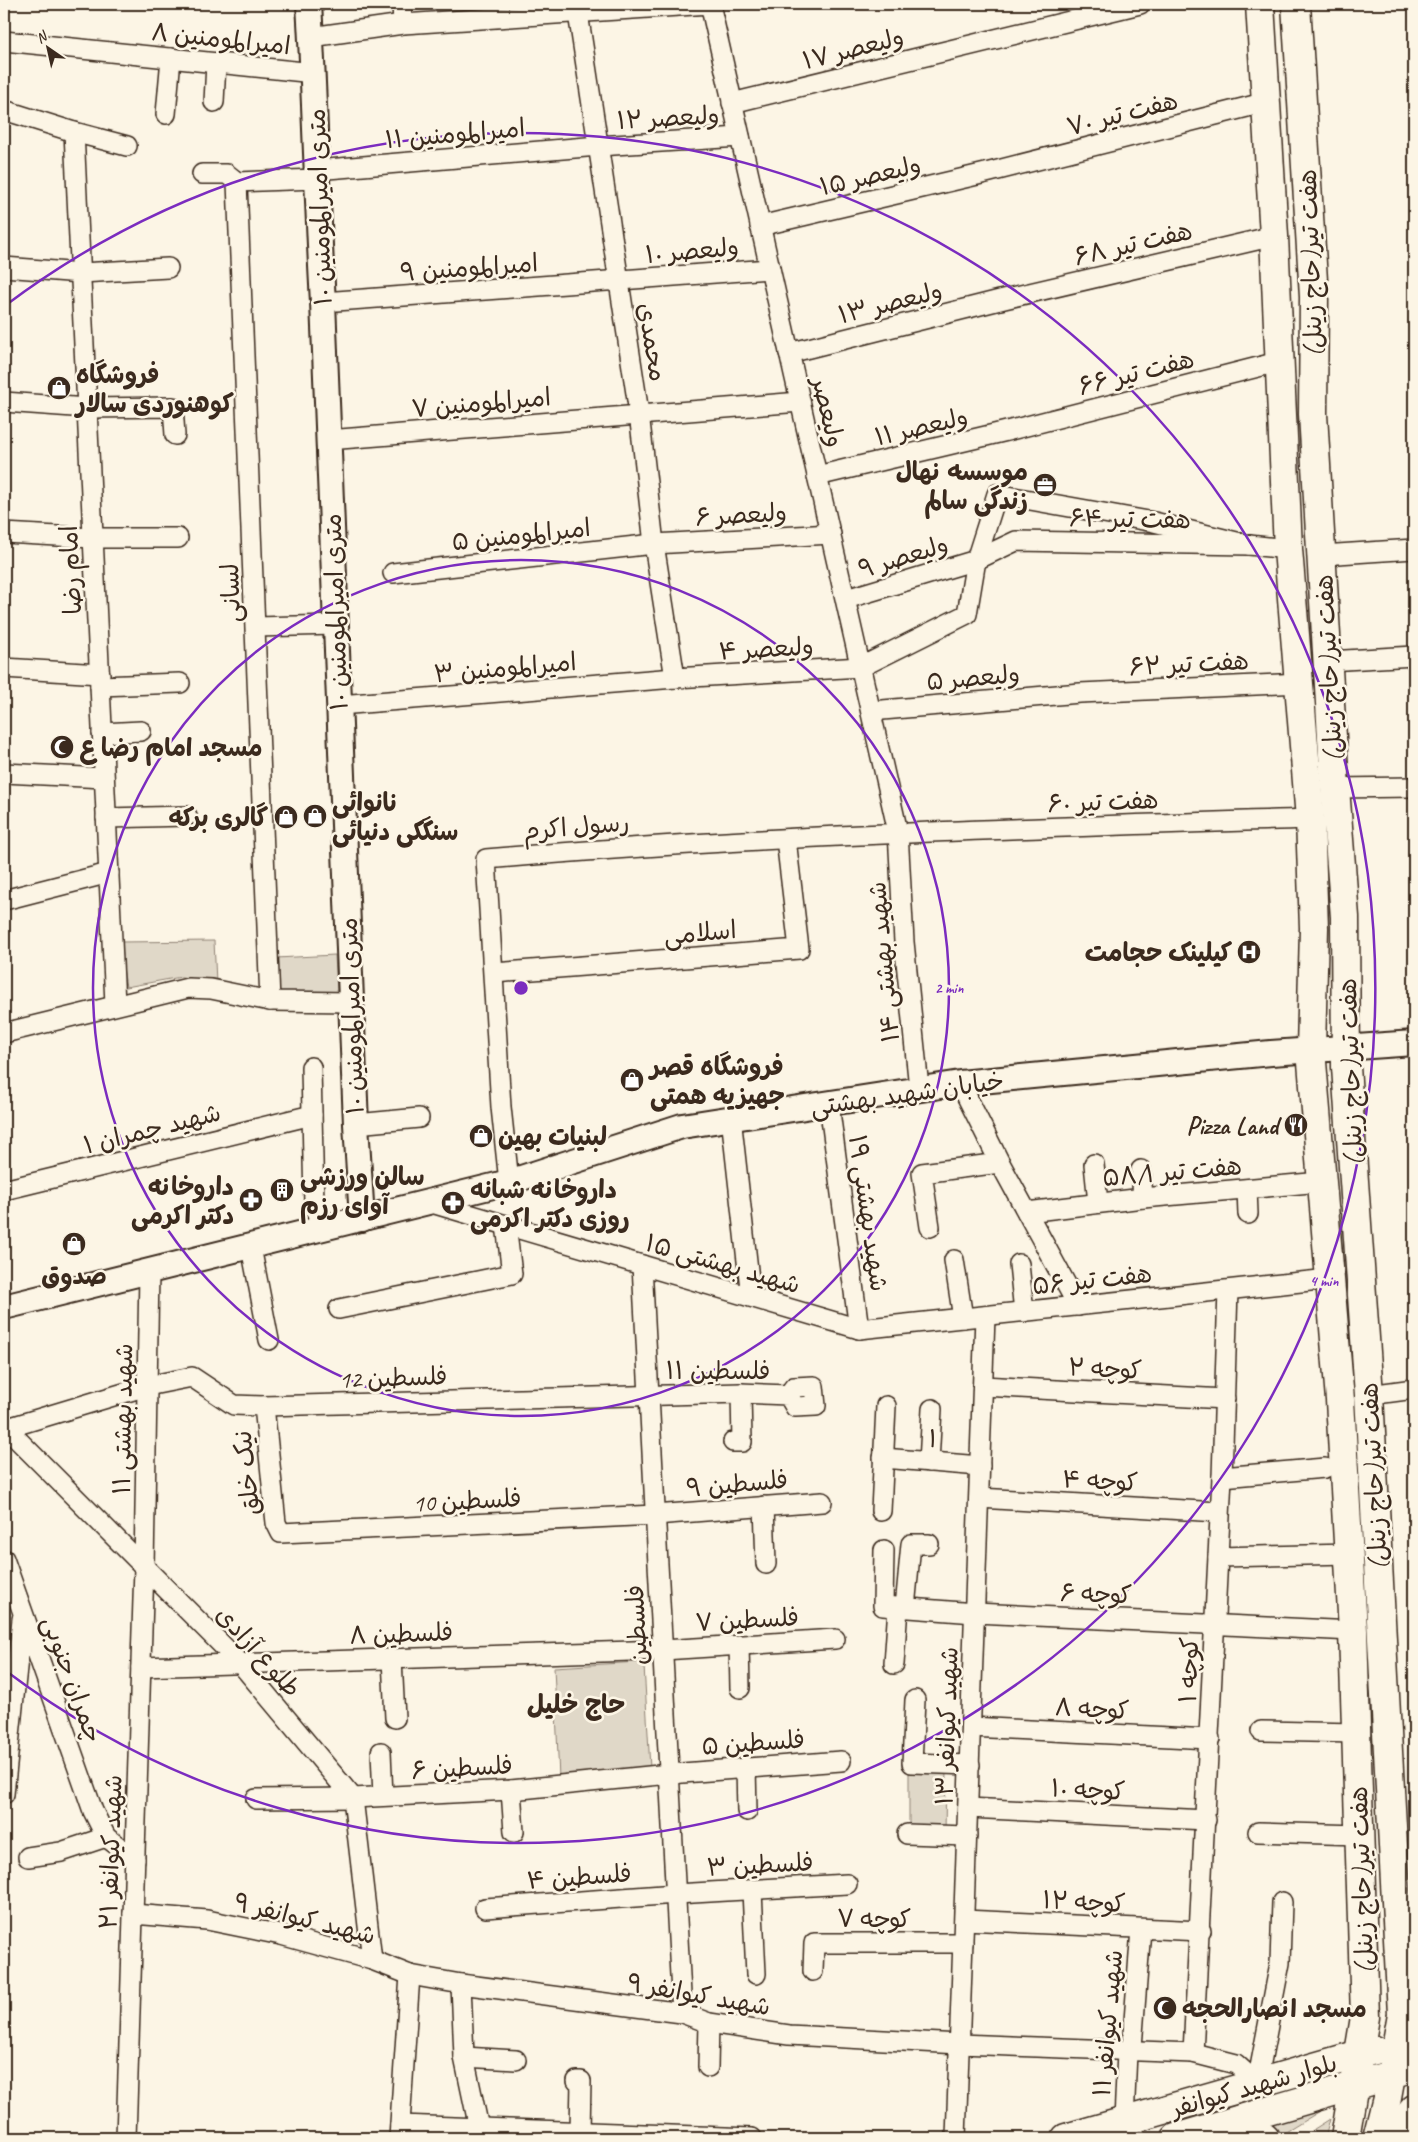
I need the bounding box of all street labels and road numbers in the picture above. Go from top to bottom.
street label: امیرالمومنین ۸ [150,16,292,62]
street label: ولیعصر ۱۷ [799,21,907,77]
street label: هفت تیر ۷۰ [1063,85,1181,143]
street label: ولیعصر ۱۲ [616,99,720,137]
street label: ۱۰ متری امیرالمومنین [301,108,339,306]
street label: امیرالمومنین ۱۱ [384,112,527,156]
street label: ولیعصر ۱۵ [816,149,924,203]
street label: هفت تیر(حاج زینل) [1292,169,1330,357]
street label: هفت تیر ۶۸ [1071,215,1196,273]
street label: ولیعصر ۱۰ [644,231,740,271]
street label: امیرالمومنین ۹ [399,247,539,289]
street label: ولیعصر ۱۳ [835,275,946,331]
street label: محمدی [630,301,674,384]
street label: هفت تیر ۶۶ [1075,343,1197,403]
street label: ولیعصر [804,372,852,450]
street label: امیرالمومنین ۷ [410,381,552,425]
street label: ولیعصر ۱۱ [871,401,971,453]
street label: ولیعصر ۶ [694,497,788,533]
street label: هفت تیر ۶۴ [1069,502,1191,536]
street label: امیرالمومنین ۵ [450,512,592,558]
street label: ۱۰ متری امیرالمومنین [317,513,355,711]
street label: امام رضا [53,524,91,616]
street label: ولیعصر ۹ [854,528,952,586]
street label: لسانی [214,563,248,623]
street label: هفت تیر(حاج زینل) [1308,573,1350,762]
street label: ولیعصر ۴ [718,631,814,667]
street label: هفت تیر ۶۲ [1128,645,1250,683]
street label: امیرالمومنین ۳ [432,646,578,690]
street label: ولیعصر ۵ [925,658,1021,698]
street label: هفت تیر ۶۰ [1047,784,1159,820]
street label: رسول اکرم [522,806,631,851]
street label: شهید بهشتی ۱۴ [861,880,907,1044]
street label: اسلامی [662,914,738,952]
street label: ۱۰ متری امیرالمومنین [333,917,371,1115]
street label: هفت تیر(حاج زینل) [1332,978,1370,1166]
street label: خیابان شهید بهشتی [808,1065,1006,1123]
street label: شهید چمران ۱ [80,1096,224,1161]
street label: شهید بهشتی ۱۹ [841,1133,895,1294]
street label: هفت تیر ۵۸/۱ [1101,1150,1243,1194]
street label: شهید بهشتی ۱۵ [642,1227,804,1301]
street label: هفت تیر ۵۶ [1031,1258,1154,1302]
street label: شهید بهشتی ۱۱ [106,1343,140,1495]
street label: کوچه ۲ [1067,1351,1143,1387]
street label: فلسطین ۱۱ [666,1355,770,1387]
street label: فلسطین 12 [338,1360,448,1396]
street label: هفت تیر(حاج زینل) [1353,1381,1395,1570]
street label: ۱ [927,1423,939,1455]
street label: نیک خلق [227,1429,267,1517]
street label: کوچه ۴ [1061,1463,1139,1499]
street label: فلسطین ۹ [685,1464,789,1504]
street label: فلسطین 10 [412,1482,522,1520]
street label: کوچه ۶ [1059,1577,1133,1611]
street label: فلسطین [619,1584,655,1666]
street label: طلوع آزادی [208,1599,308,1705]
street label: فلسطین ۷ [694,1601,800,1639]
street label: چمران جنوبی [34,1612,110,1747]
street label: فلسطین ۸ [349,1616,454,1652]
street label: کوچه ۱ [1172,1636,1206,1704]
street label: شهید کیوانفر ۱۳ [928,1646,966,1806]
street label: کوچه ۸ [1054,1691,1130,1727]
street label: فلسطین ۵ [700,1723,806,1763]
street label: فلسطین ۶ [411,1749,514,1787]
street label: کوچه ۱۰ [1050,1772,1126,1808]
street label: شهید کیوانفر ۲۱ [92,1774,130,1930]
street label: هفت تیر(حاج زینل) [1343,1786,1381,1974]
street label: فلسطین ۳ [706,1846,814,1884]
street label: فلسطین ۴ [525,1857,633,1897]
street label: کوچه ۱۲ [1042,1884,1126,1920]
street label: شهید کیوانفر ۹ [231,1886,379,1952]
street label: کوچه ۷ [837,1903,911,1935]
street label: شهید کیوانفر ۱۱ [1086,1948,1130,2098]
street label: شهید کیوانفر ۹ [625,1967,773,2023]
street label: بلوار شهید کیوانفر [1166,2047,1341,2126]

